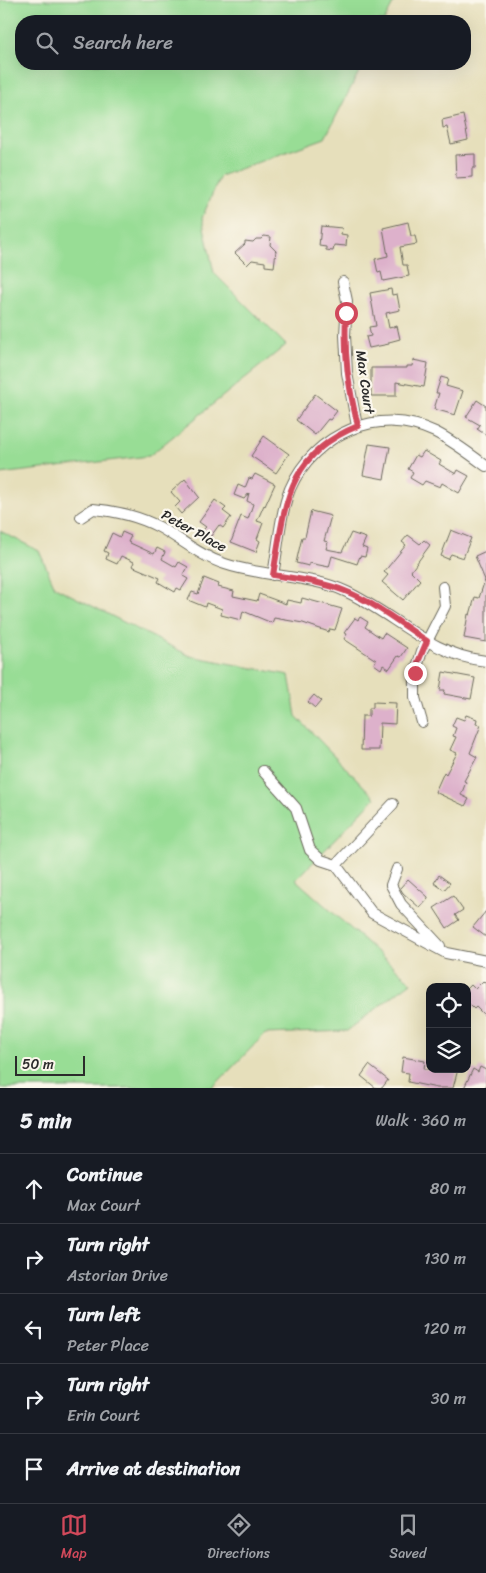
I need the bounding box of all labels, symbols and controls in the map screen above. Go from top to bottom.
search box [15,15,471,70]
text: Search here [73,26,173,59]
icon: search [33,29,61,57]
route start [335,302,358,325]
street label: Max Court [348,349,382,417]
street label: Peter Place [157,503,231,559]
route end [404,662,427,685]
map controls [426,983,471,1073]
button: locate [426,983,471,1028]
button: layers [426,1028,471,1073]
text: 50 m [22,1052,54,1077]
scale bar [15,1053,85,1076]
text: 5 min [20,1102,72,1140]
text: Walk · 360 m [376,1106,466,1135]
text: Continue [67,1158,143,1191]
text: 80 m [430,1174,466,1203]
icon: ahead [20,1175,48,1203]
text: Max Court [67,1191,140,1220]
text: Turn right [67,1228,149,1261]
text: 130 m [424,1244,466,1273]
icon: right [20,1245,48,1273]
text: Astorian Drive [67,1261,168,1290]
text: Turn left [67,1298,140,1331]
text: 120 m [423,1314,466,1343]
icon: left [20,1315,48,1343]
text: Peter Place [67,1331,149,1360]
text: Turn right [67,1368,149,1401]
text: 30 m [431,1384,466,1413]
icon: right [20,1385,48,1413]
text: Erin Court [67,1401,140,1430]
text: Arrive at destination [67,1452,240,1485]
icon: arrive [20,1455,48,1483]
tab: Map [60,1511,88,1566]
tab: Directions [207,1511,270,1566]
tab: Saved [389,1511,426,1566]

